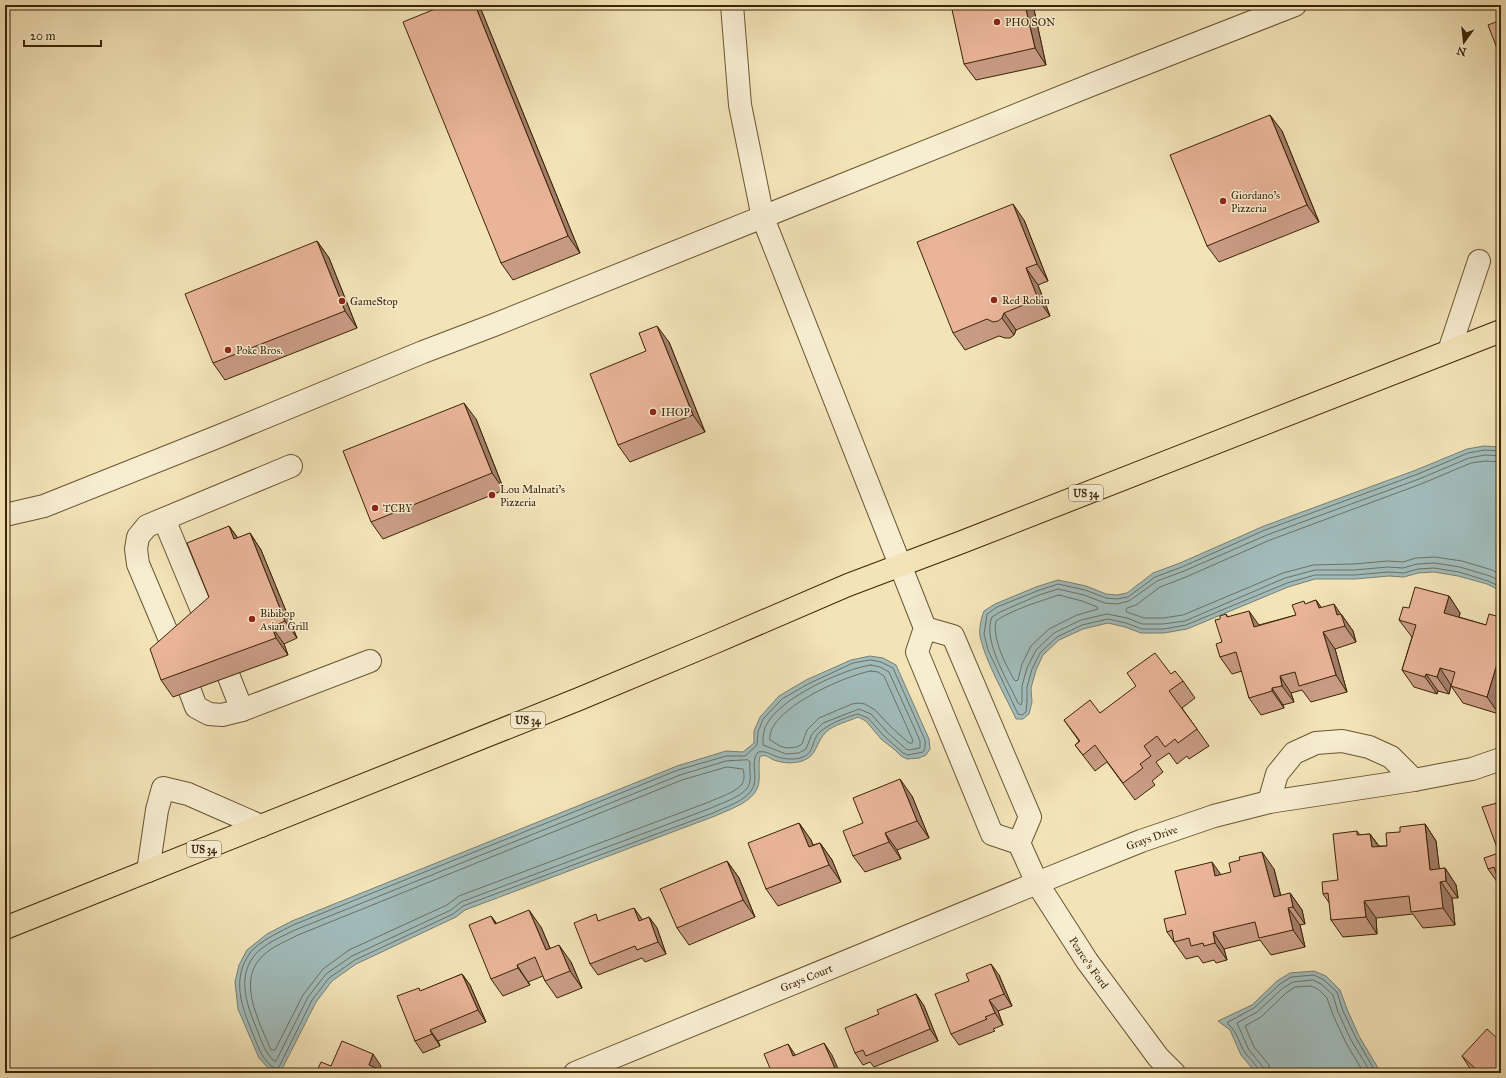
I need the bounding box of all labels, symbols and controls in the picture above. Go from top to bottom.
place label: PHO SON [1005,16,1055,29]
marker: PHO SON [992,17,1002,27]
scale bar [24,22,101,48]
north arrow [1444,22,1484,62]
text: 20 m [30,29,56,43]
text: N [1455,44,1468,59]
place label: Giordano's Pizzeria [1231,189,1280,215]
marker: Giordano's Pizzeria [1218,196,1228,206]
place label: Red Robin [1002,294,1050,307]
place label: GameStop [350,295,398,308]
marker: Red Robin [989,295,999,305]
marker: GameStop [337,296,347,306]
place label: Poke Bros. [236,344,283,357]
marker: Poke Bros. [223,345,233,355]
place label: IHOP [661,406,690,419]
marker: IHOP [648,407,658,417]
place label: Lou Malnati's Pizzeria [500,483,565,509]
road number: US 34 [1069,485,1103,501]
marker: Lou Malnati's Pizzeria [487,490,497,500]
place label: TCBY [383,502,413,515]
marker: TCBY [370,503,380,513]
place label: Bibibop Asian Grill [259,607,309,633]
marker: Bibibop Asian Grill [247,614,257,624]
road number: US 34 [511,712,545,728]
street label: Grays Drive [1124,823,1180,853]
road number: US 34 [187,841,221,857]
street label: Pearce's Ford [1066,935,1111,992]
street label: Grays Court [778,962,835,995]

